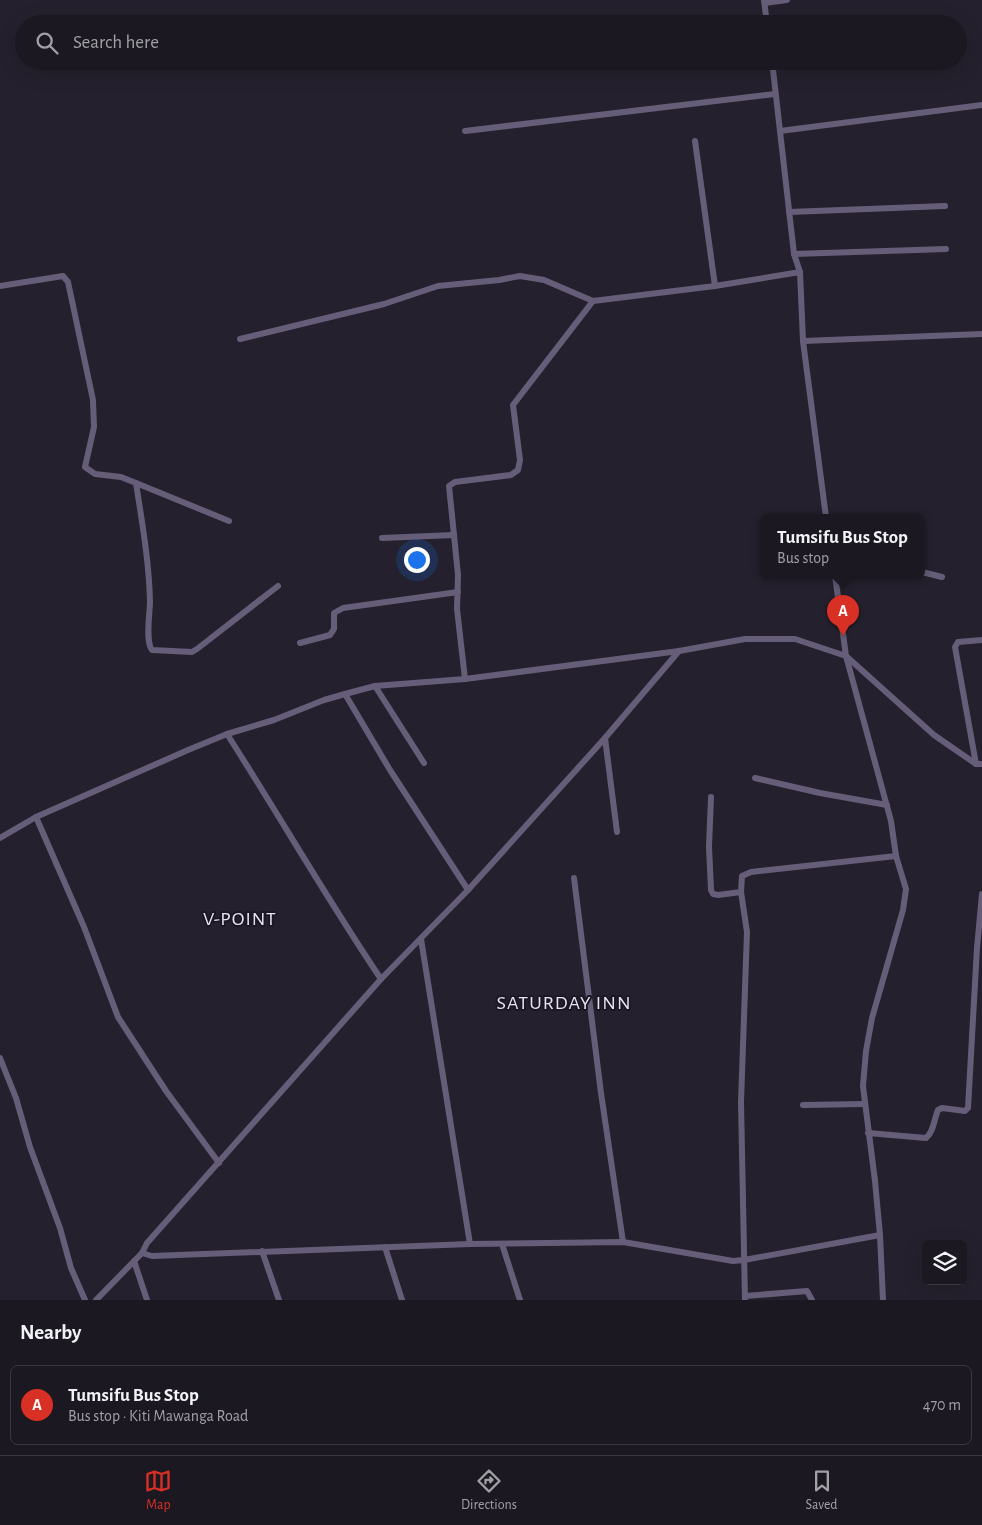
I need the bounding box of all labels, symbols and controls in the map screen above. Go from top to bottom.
search box [15,15,967,70]
icon: search [33,29,61,57]
text: Search here [73,33,159,52]
popup [760,514,925,579]
text: Tumsifu Bus Stop [777,528,908,547]
your location [404,547,430,573]
text: Bus stop [777,550,829,566]
pin: A [827,595,859,636]
district label: V-POINT [203,909,277,929]
district label: SATURDAY INN [496,993,632,1013]
map controls [922,1240,967,1285]
button: layers [922,1240,967,1285]
text: Nearby [20,1322,81,1343]
text: Tumsifu Bus Stop [68,1386,199,1405]
text: A [32,1397,42,1413]
text: 470 m [923,1397,961,1413]
text: Bus stop · Kiti Mawanga Road [68,1408,248,1424]
tab: Map [144,1467,172,1514]
tab: Directions [461,1467,517,1514]
tab: Saved [806,1467,838,1514]

